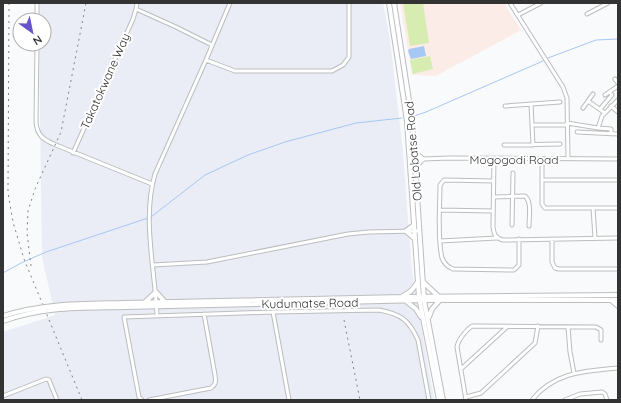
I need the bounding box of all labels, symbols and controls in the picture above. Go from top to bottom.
north arrow [12,12,52,52]
street label: Takatokwane Way [77,31,133,131]
text: N [30,32,45,48]
street label: Old Lobatse Road [401,100,425,202]
street label: Mogogodi Road [469,152,559,167]
street label: Kudumatse Road [261,295,359,311]

